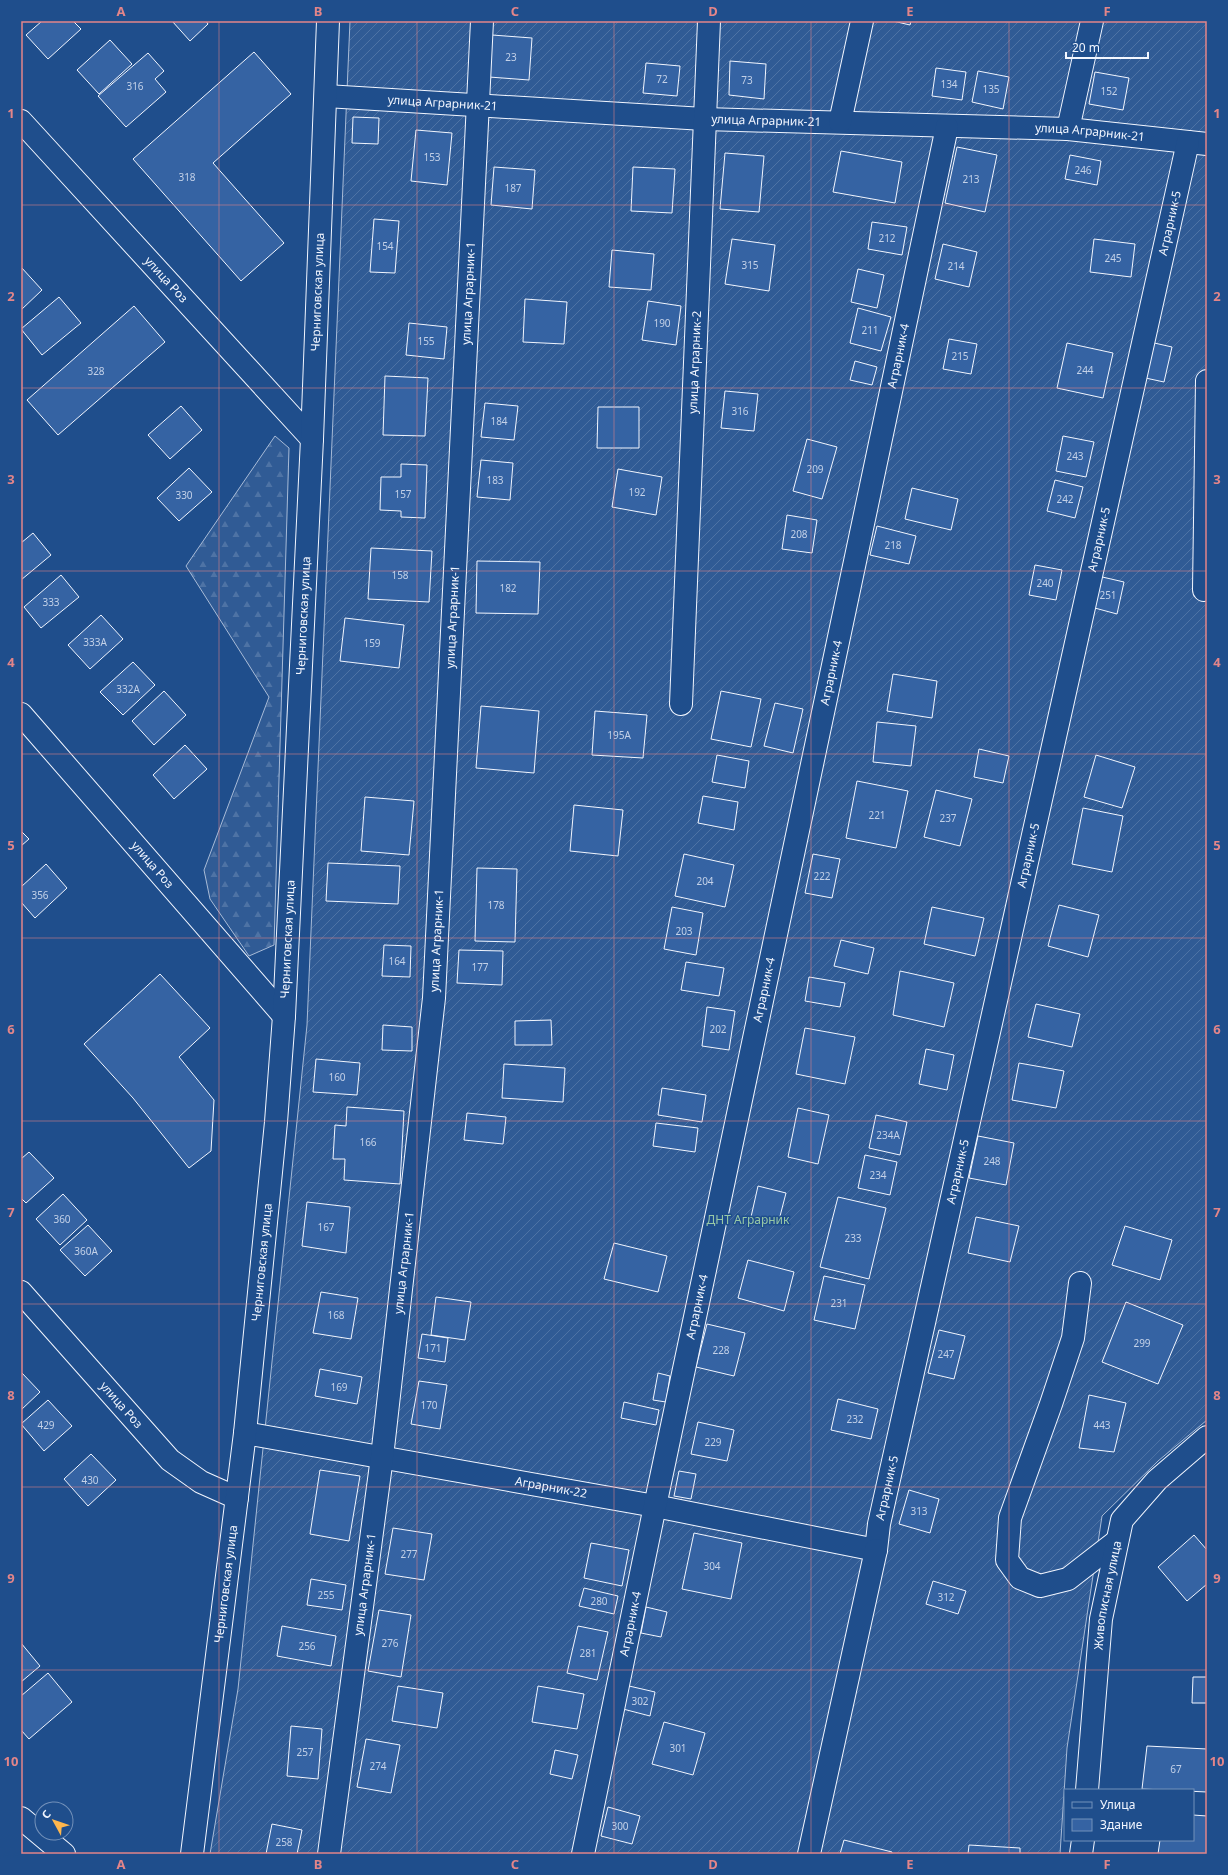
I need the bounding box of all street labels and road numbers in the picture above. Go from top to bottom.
street label: улица Аграрник-21 [387,91,498,114]
street label: улица Аграрник-21 [711,110,822,130]
street label: улица Аграрник-21 [1035,119,1146,145]
street label: Аграрник-5 [1154,189,1185,257]
street label: Черниговская улица [306,232,328,352]
street label: улица Аграрник-1 [457,241,479,345]
street label: улица Роз [141,252,192,306]
street label: улица Аграрник-2 [684,310,705,414]
street label: Аграрник-4 [883,322,913,390]
street label: Аграрник-5 [1083,505,1114,573]
street label: Черниговская улица [292,556,314,675]
street label: улица Аграрник-1 [441,565,463,669]
street label: Аграрник-4 [816,639,846,707]
street label: Аграрник-5 [1012,821,1044,889]
street label: улица Роз [127,837,178,892]
street label: Черниговская улица [276,880,299,999]
street label: улица Аграрник-1 [425,889,447,992]
street label: Аграрник-4 [749,956,779,1024]
street label: Аграрник-5 [942,1137,973,1206]
street label: Черниговская улица [247,1202,276,1322]
street label: улица Аграрник-1 [389,1210,418,1315]
street label: Аграрник-4 [682,1272,712,1341]
street label: улица Роз [96,1378,147,1432]
street label: Аграрник-5 [871,1454,902,1522]
street label: Аграрник-22 [514,1472,589,1502]
street label: Черниговская улица [210,1524,241,1644]
street label: улица Аграрник-1 [349,1532,380,1637]
street label: Живописная улица [1089,1539,1125,1651]
street label: Аграрник-4 [615,1590,645,1658]

